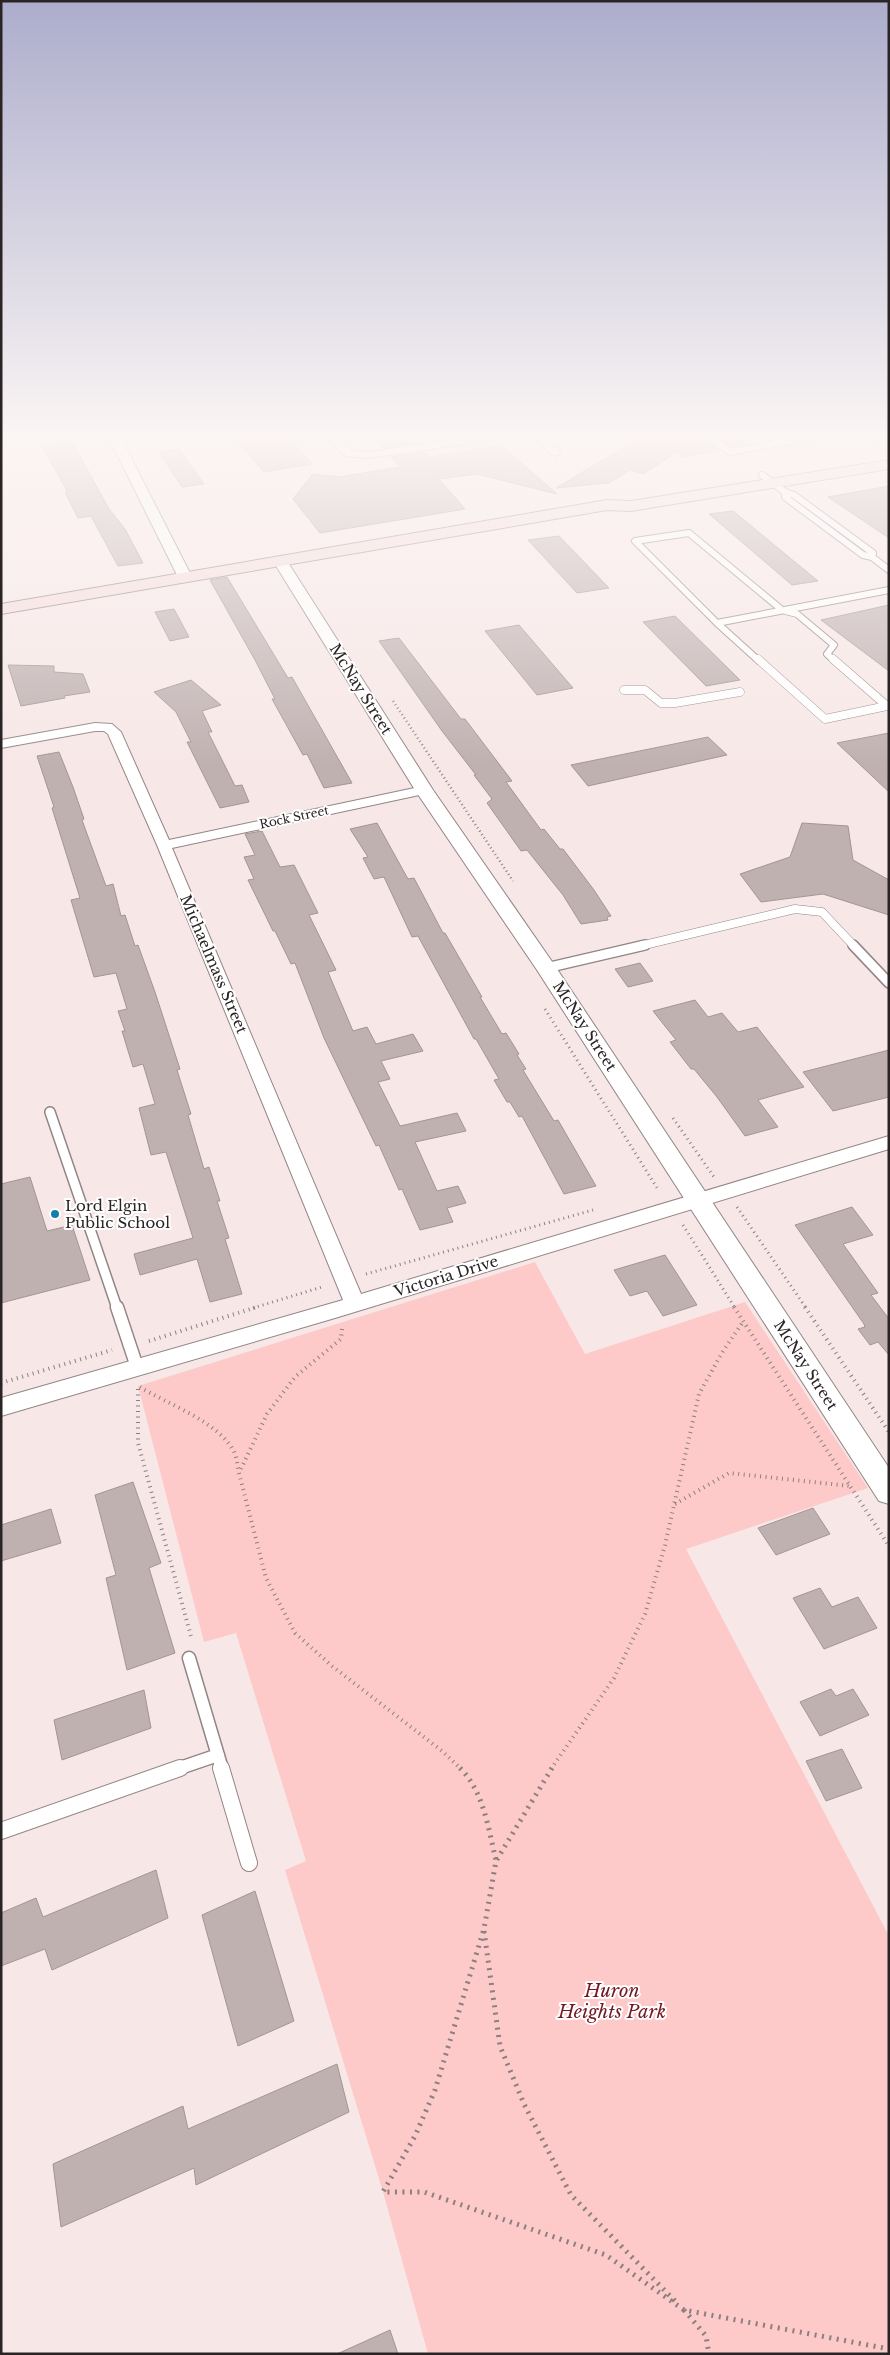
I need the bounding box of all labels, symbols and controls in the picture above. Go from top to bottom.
street label: McNay Street [326,640,397,738]
street label: Rock Street [258,802,330,832]
street label: Michaelmass Street [176,892,252,1037]
street label: McNay Street [549,977,621,1075]
place label: Lord Elgin Public School [65,1196,170,1232]
marker: Lord Elgin Public School [49,1208,61,1220]
street label: Victoria Drive [391,1251,500,1301]
street label: McNay Street [770,1316,842,1414]
park label: Huron Heights Park [557,1980,666,2023]

